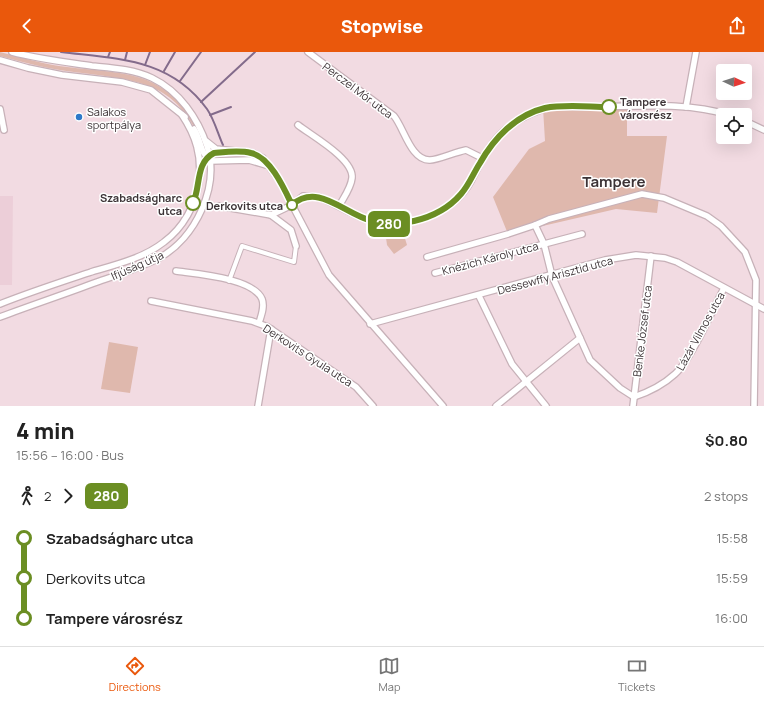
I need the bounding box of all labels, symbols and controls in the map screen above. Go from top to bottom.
text: Stopwise [341,14,423,38]
icon: back [16,15,38,37]
icon: share [726,15,748,37]
street label: Perczel Mór utca [320,59,396,121]
north arrow [716,64,752,100]
map controls [716,64,752,144]
place label: Tampere városrész [620,94,672,122]
marker: Tampere városrész [601,99,617,115]
place label: Salakos sportpálya [87,104,141,132]
button: locate [716,108,752,144]
marker: Salakos sportpálya [74,112,84,122]
district label: Tampere [582,171,646,192]
place label: Szabadságharc utca [100,190,182,218]
marker: Szabadságharc utca [185,195,201,211]
place label: Derkovits utca [206,198,283,213]
marker: Derkovits utca [286,199,298,211]
line badge: 280 [366,211,412,237]
text: 280 [376,214,402,233]
street label: Knézich Károly utca [440,238,540,278]
street label: Ifjúság útja [108,247,166,283]
street label: Dessewffy Arisztid utca [496,252,614,298]
street label: Benke József utca [629,284,655,378]
street label: Lázár Vilmos utca [672,289,728,373]
street label: Derkovits Gyula utca [260,320,356,390]
text: 4 min [16,416,75,446]
text: $0.80 [705,430,748,451]
text: 15:56 – 16:00 · Bus [16,446,124,464]
icon: walk [16,485,38,507]
icon: forward [57,485,79,507]
text: 280 [93,486,120,505]
text: 2 [44,487,51,505]
text: 2 stops [704,487,748,505]
text: Szabadságharc utca [46,528,193,549]
text: 15:58 [716,529,748,547]
text: Derkovits utca [46,568,145,589]
text: 15:59 [716,569,748,587]
text: Tampere városrész [46,608,183,629]
text: 16:00 [715,609,748,627]
tab: Directions [109,655,161,694]
tab: Map [378,655,400,694]
tab: Tickets [618,655,655,694]

